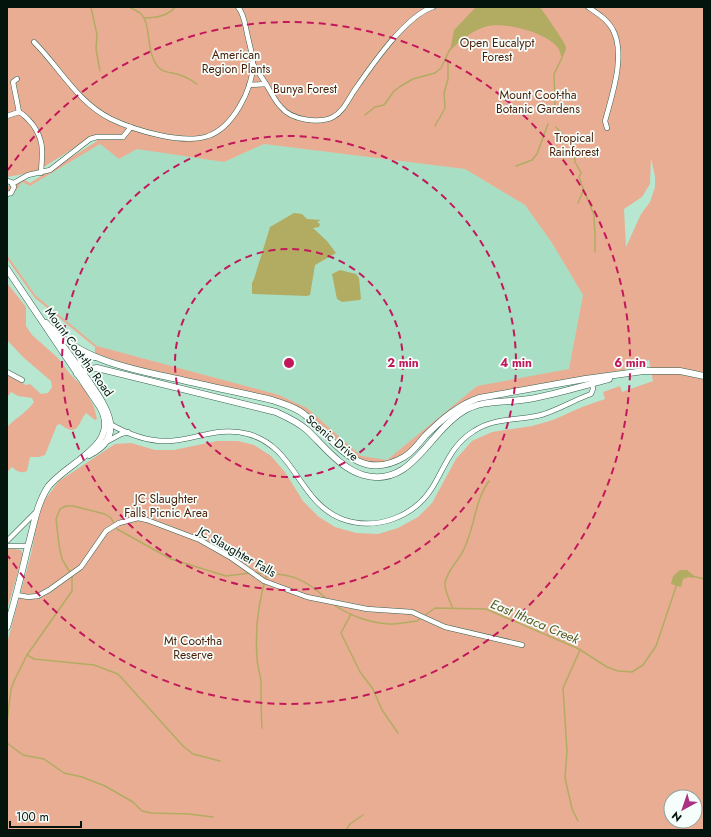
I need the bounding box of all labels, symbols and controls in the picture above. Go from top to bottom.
park label: Open Eucalypt Forest [460,34,534,66]
park label: American Region Plants [202,46,270,78]
park label: Bunya Forest [273,80,337,98]
park label: Mount Coot-tha Botanic Gardens [496,86,580,118]
park label: Tropical Rainforest [549,129,599,161]
street label: Mount Coot-tha Road [40,304,118,400]
text: 2 min [387,354,419,372]
text: 4 min [500,354,532,372]
text: 6 min [614,354,646,372]
centre of rings [282,356,296,370]
street label: Scenic Drive [302,411,362,465]
park label: JC Slaughter Falls Picnic Area [124,490,208,522]
street label: JC Slaughter Falls [193,521,280,582]
water label: East Ithaca Creek [488,594,582,649]
park label: Mt Coot-tha Reserve [164,632,222,664]
north arrow [663,789,703,829]
scale bar [10,803,81,829]
text: 100 m [16,808,49,826]
text: N [668,808,685,826]

